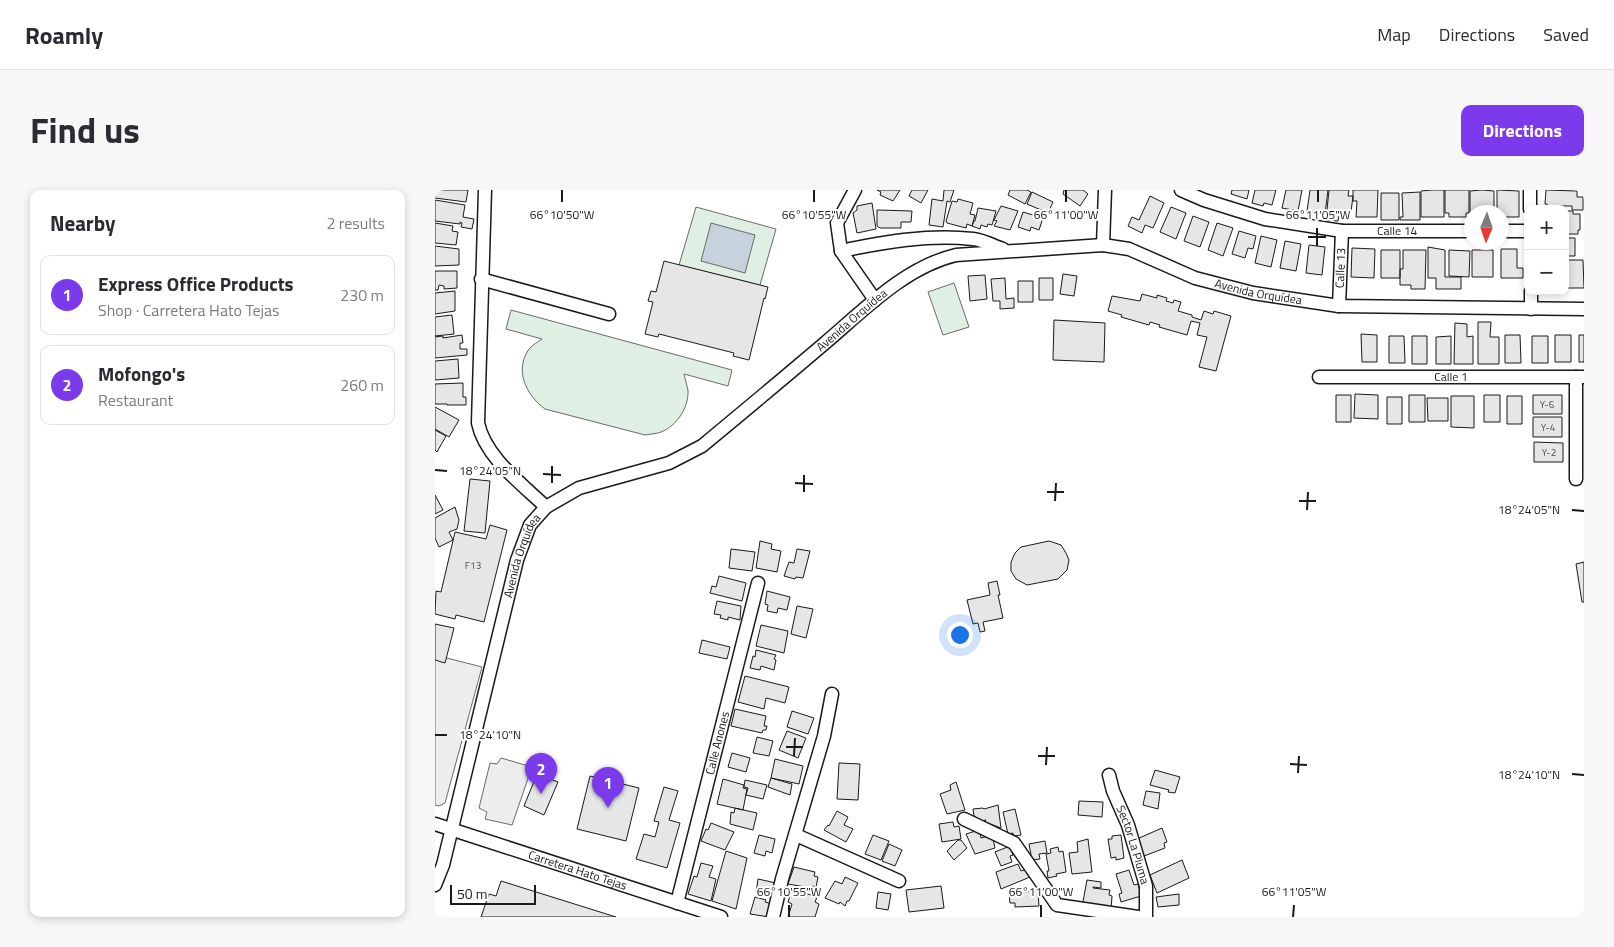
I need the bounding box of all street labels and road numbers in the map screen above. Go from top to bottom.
street label: Calle 14 [1377,221,1418,240]
street label: Calle 13 [1330,248,1350,289]
street label: Avenida Orquídea [1213,274,1303,309]
street label: Avenida Orquídea [812,284,891,356]
street label: Calle 1 [1434,367,1468,386]
street label: Avenida Orquídea [498,509,545,600]
street label: Calle Anones [700,709,734,777]
street label: Sector La Pluma [1111,802,1155,886]
street label: Carretera Hato Tejas [526,845,630,895]

